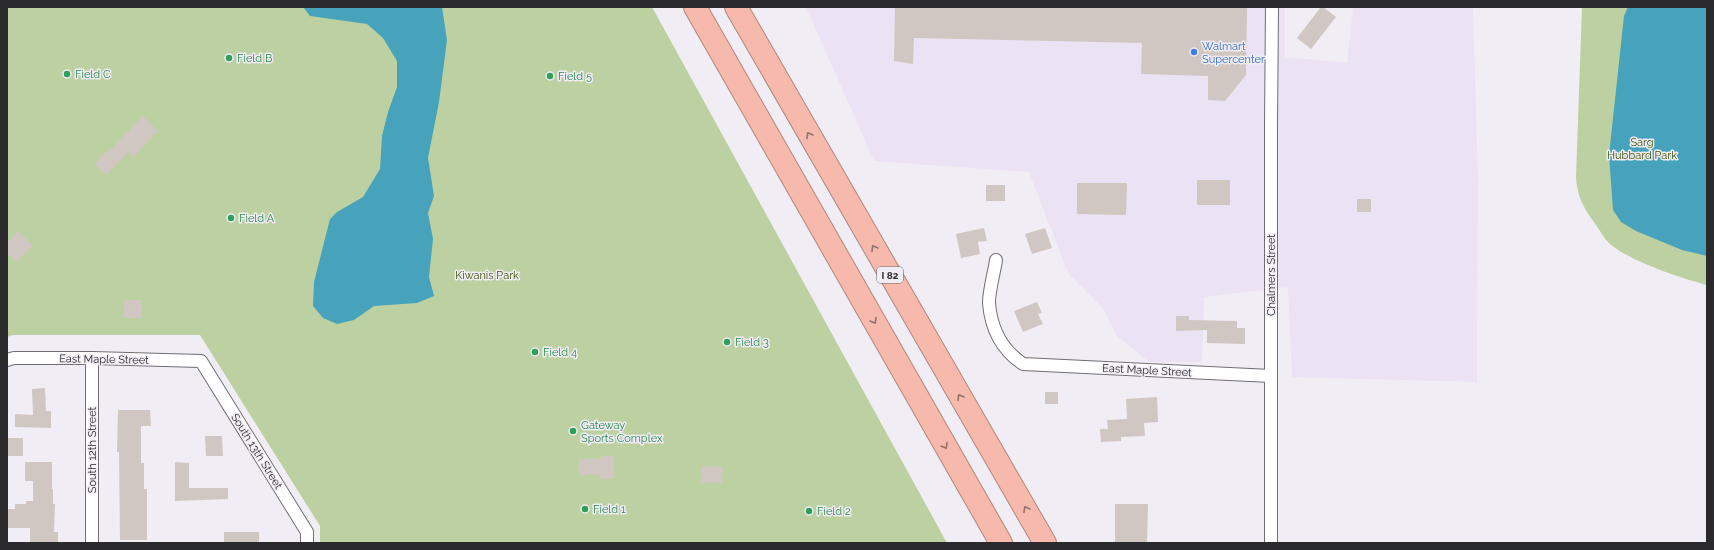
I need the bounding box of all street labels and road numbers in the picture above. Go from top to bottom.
street label: Chalmers Street [1265,234,1278,316]
road number: I 82 [877,267,903,283]
street label: East Maple Street [59,352,149,367]
street label: East Maple Street [1102,362,1192,379]
street label: South 12th Street [86,406,99,493]
street label: South 13th Street [228,411,285,492]

